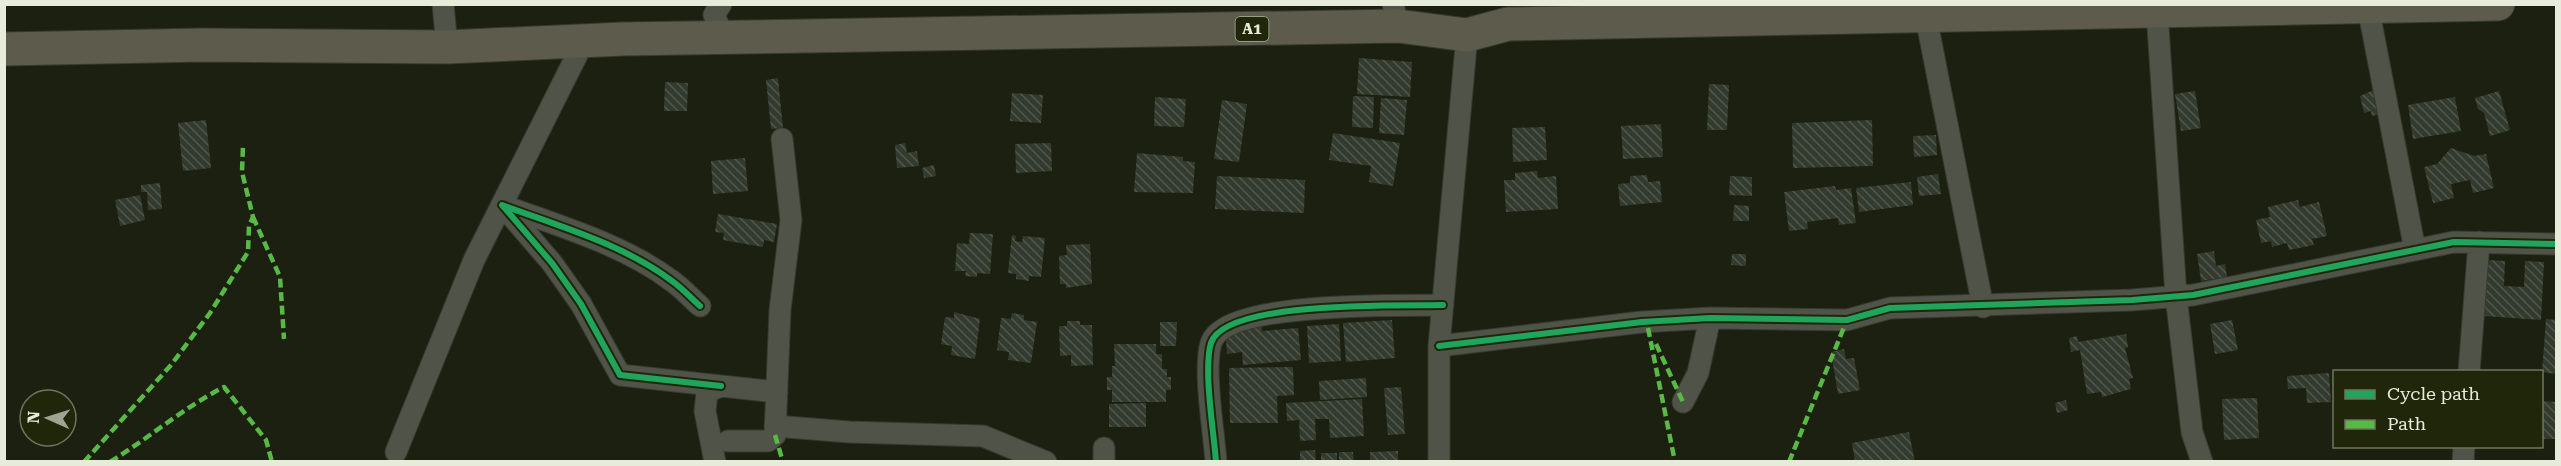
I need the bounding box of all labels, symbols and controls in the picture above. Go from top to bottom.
road number: A1 [1236,17,1268,41]
legend [2333,370,2543,448]
text: Cycle path [2387,383,2480,404]
north arrow [18,388,78,448]
text: N [24,411,43,424]
text: Path [2387,413,2426,434]

